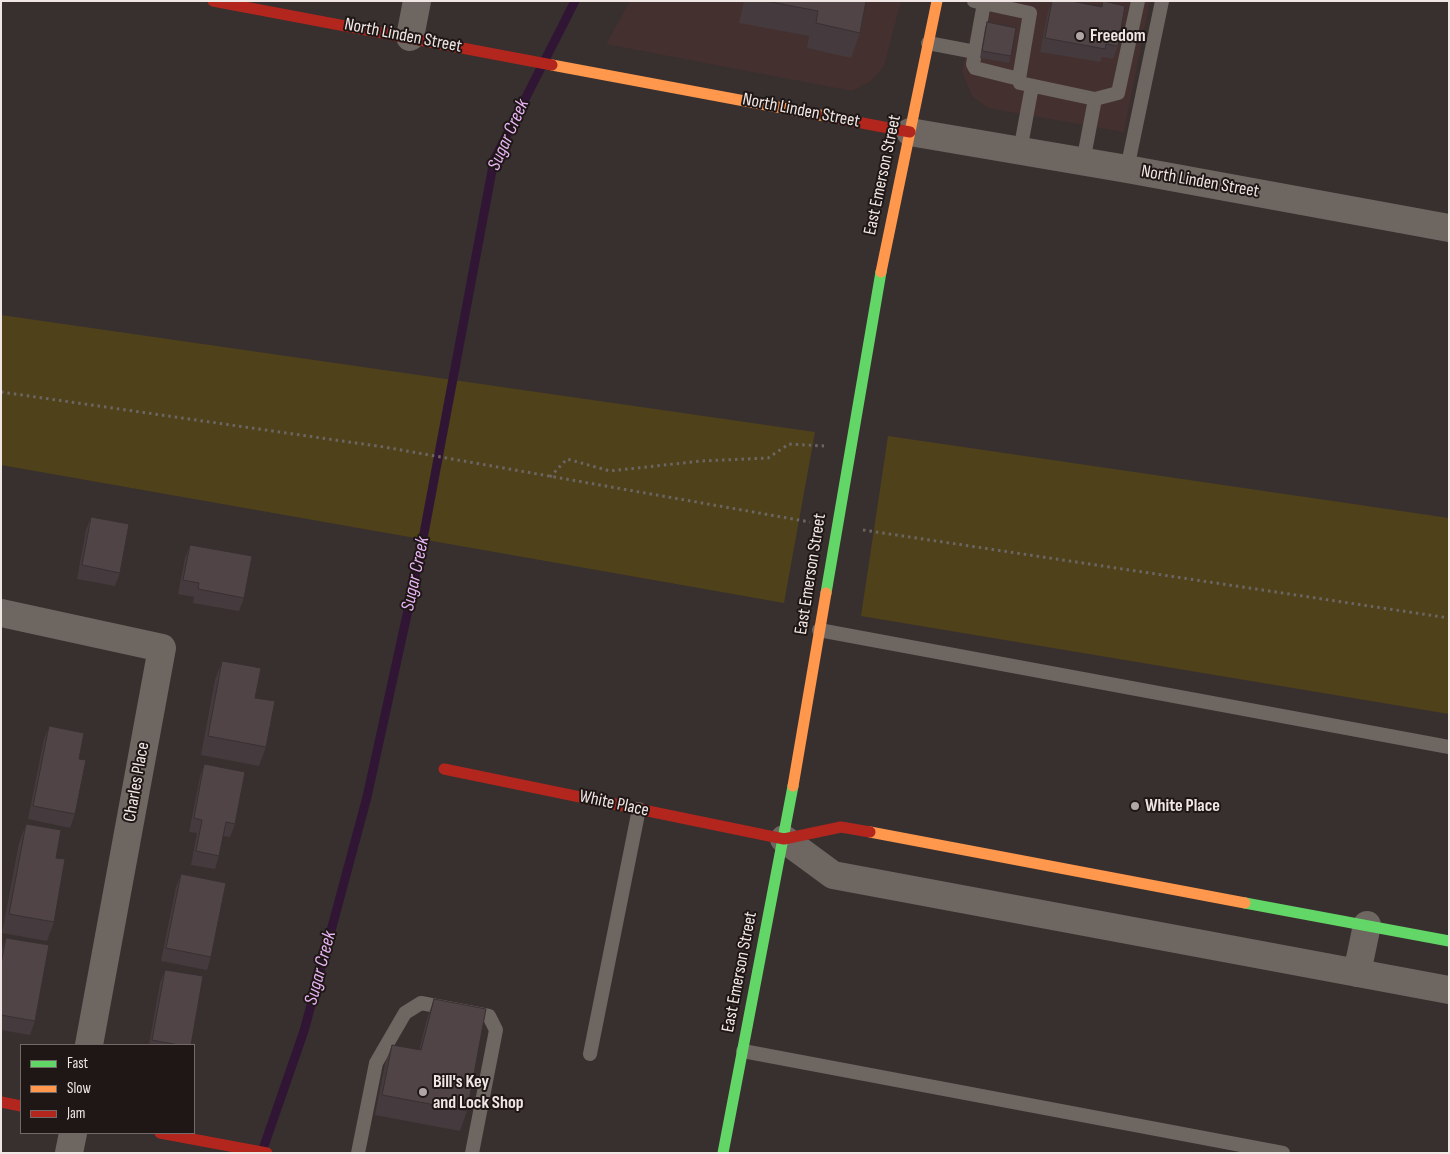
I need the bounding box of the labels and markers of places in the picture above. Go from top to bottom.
place label: Freedom [1090,25,1146,47]
marker: Freedom [1074,30,1086,42]
place label: White Place [1145,795,1220,817]
marker: White Place [1129,800,1141,812]
place label: Bill's Key and Lock Shop [433,1071,524,1114]
marker: Bill's Key and Lock Shop [417,1086,429,1098]

